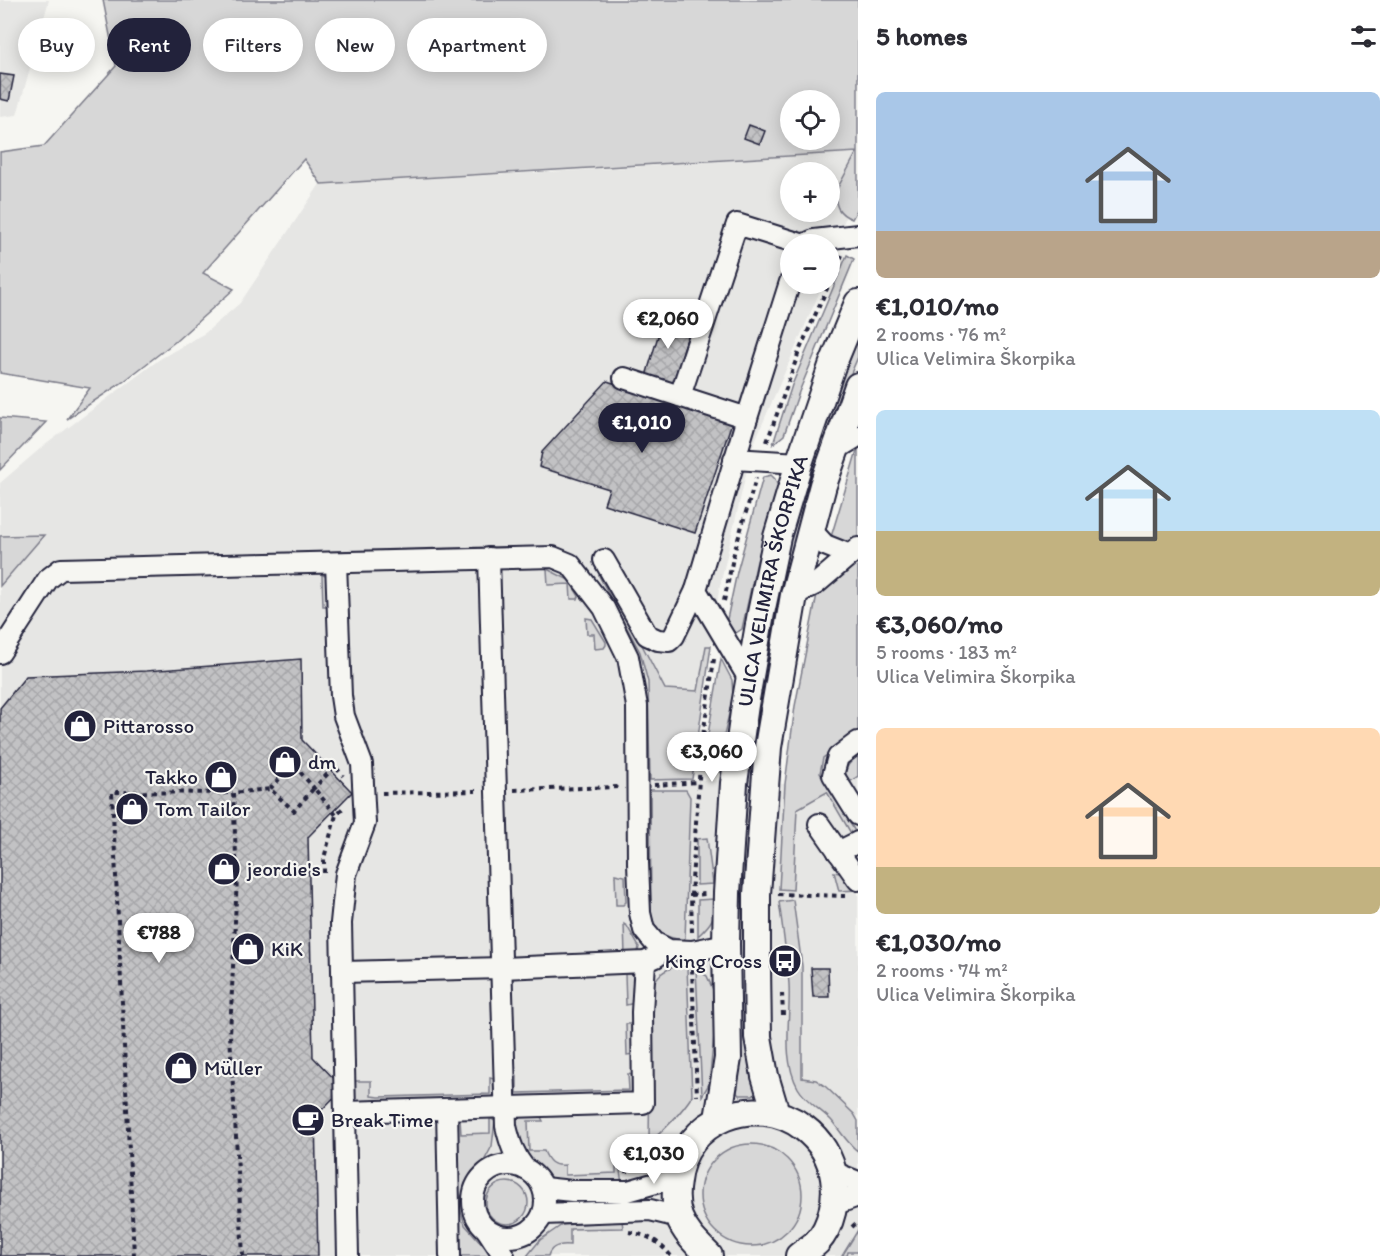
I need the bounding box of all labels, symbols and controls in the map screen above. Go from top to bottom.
chip: Buy [18,18,95,72]
chip: Rent [107,18,191,72]
chip: Filters [203,18,303,72]
chip: New [315,18,395,72]
chip: Apartment [407,18,547,72]
text: 5 homes [876,20,968,52]
icon: filters [1347,20,1380,53]
map controls [780,90,840,294]
button: locate [780,90,840,150]
icon: home [1074,131,1182,239]
button: + [780,162,840,222]
button: − [780,234,840,294]
text: €1,010/mo [876,290,999,322]
pin: €2,060 [619,299,717,350]
text: €2,060 [637,306,699,330]
text: 2 rooms · 76 m² [876,322,1006,346]
text: Ulica Velimira Škorpika [876,346,1076,370]
pin: €1,010 [593,403,691,454]
text: €1,010 [612,410,672,434]
icon: home [1074,449,1182,557]
street label: ULICA VELIMIRA ŠKORPIKA [732,451,813,709]
text: €3,060/mo [876,608,1003,640]
text: 5 rooms · 183 m² [876,640,1017,664]
text: Ulica Velimira Škorpika [876,664,1076,688]
shop icon: Pittarosso [62,708,98,744]
place label: Pittarosso [103,713,194,738]
pin: €3,060 [663,732,761,783]
text: €3,060 [681,739,743,763]
shop icon: dm [267,744,303,780]
place label: dm [308,749,337,774]
shop icon: Takko [203,759,239,795]
place label: Takko [145,764,198,789]
icon: home [1074,767,1182,875]
shop icon: Tom Tailor [114,791,150,827]
place label: Tom Tailor [155,796,251,821]
shop icon: jeordie's [206,851,242,887]
place label: jeordie's [246,856,321,881]
pin: €788 [123,913,195,964]
text: €788 [137,920,181,944]
text: €1,030/mo [876,926,1001,958]
shop icon: KiK [230,931,266,967]
place label: KiK [271,936,303,961]
bus stop icon: King Cross [767,943,803,979]
place label: King Cross [665,948,762,973]
text: 2 rooms · 74 m² [876,958,1008,982]
text: Ulica Velimira Škorpika [876,982,1076,1006]
shop icon: Müller [163,1050,199,1086]
place label: Müller [204,1055,263,1080]
cafe icon: Break Time [290,1102,326,1138]
place label: Break Time [331,1107,434,1132]
pin: €1,030 [605,1134,703,1185]
text: €1,030 [624,1141,684,1165]

